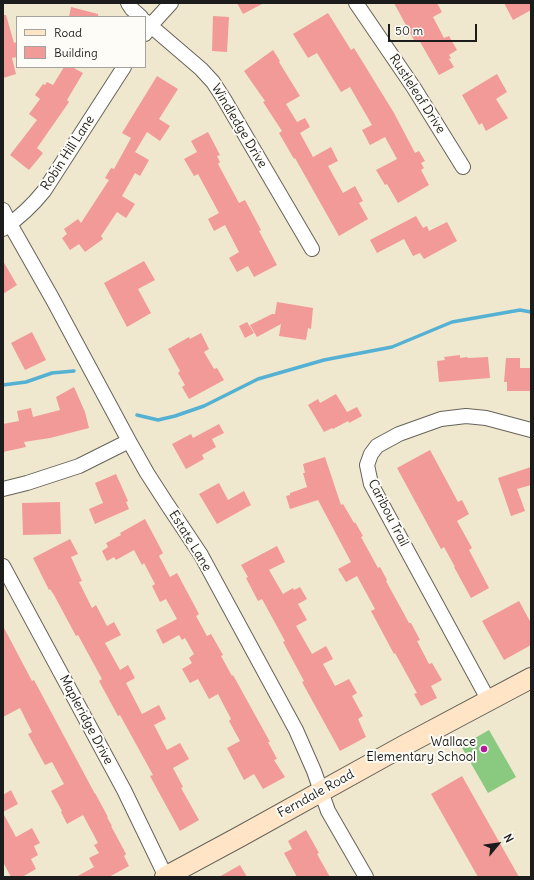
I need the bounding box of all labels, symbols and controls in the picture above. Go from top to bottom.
legend [16,16,146,68]
scale bar [390,16,479,42]
text: 50 m [395,23,423,38]
text: Road [54,25,82,40]
text: Building [54,45,98,60]
street label: Rustleleaf Drive [386,51,448,137]
street label: Windledge Drive [208,81,270,171]
street label: Robin Hill Lane [38,113,98,193]
street label: Caribou Trail [364,477,412,549]
street label: Estate Lane [165,508,215,574]
street label: Mapleridge Drive [56,673,116,767]
place label: Wallace Elementary School [366,734,476,765]
marker: Wallace Elementary School [479,744,489,754]
street label: Ferndale Road [275,767,357,821]
north arrow [478,824,518,864]
text: N [501,831,516,845]

